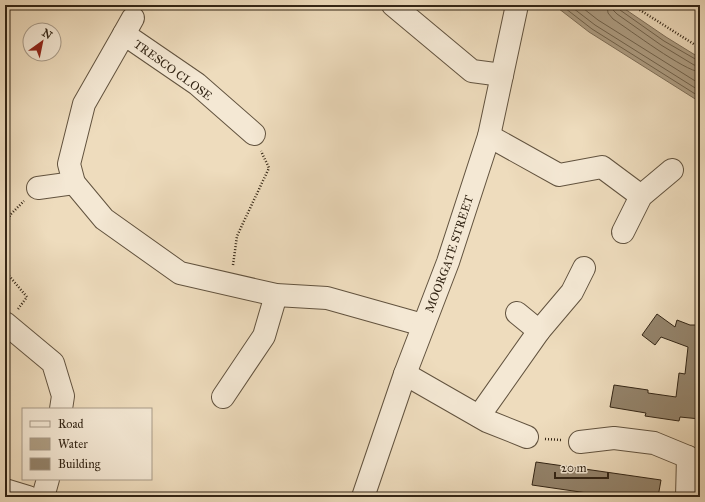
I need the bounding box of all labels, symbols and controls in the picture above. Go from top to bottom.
north arrow [22,22,62,62]
text: N [40,26,55,42]
street label: TRESCO CLOSE [131,37,215,103]
street label: MOORGATE STREET [422,193,476,315]
legend [22,408,152,480]
text: Road [58,417,84,431]
text: Water [58,437,88,451]
scale bar [555,454,608,480]
text: Building [58,457,101,472]
text: 20 m [561,461,587,475]

